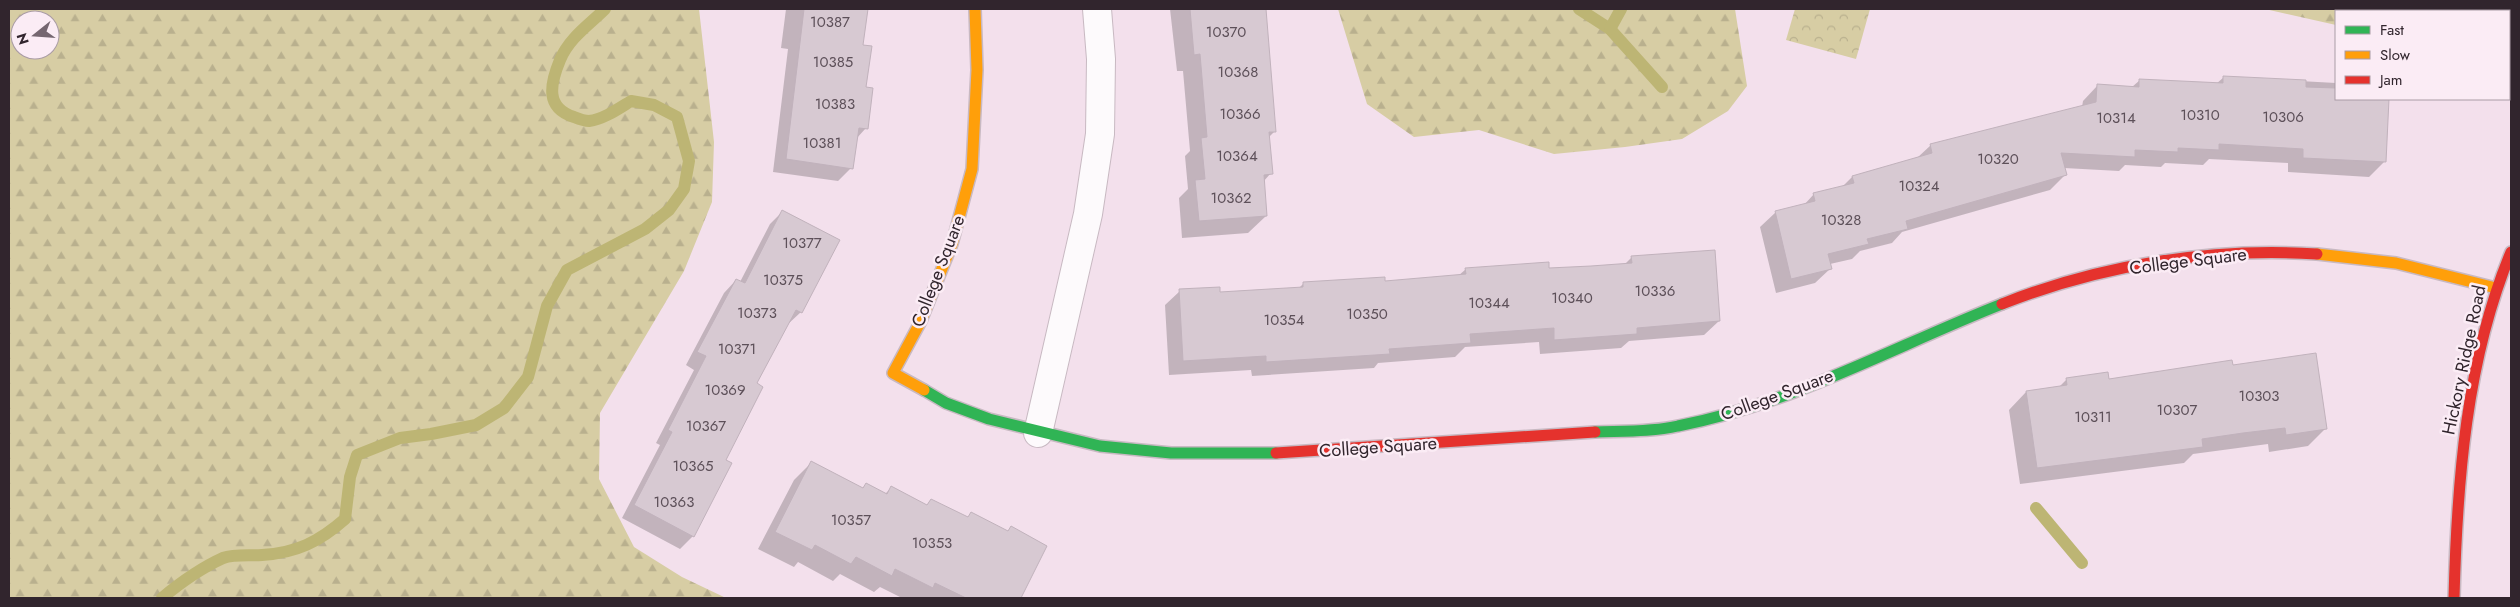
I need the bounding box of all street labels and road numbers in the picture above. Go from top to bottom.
street label: College Square [905,211,971,331]
street label: College Square [2128,241,2248,281]
street label: Hickory Ridge Road [2435,283,2493,437]
street label: College Square [1717,363,1837,427]
street label: College Square [1318,430,1438,464]

